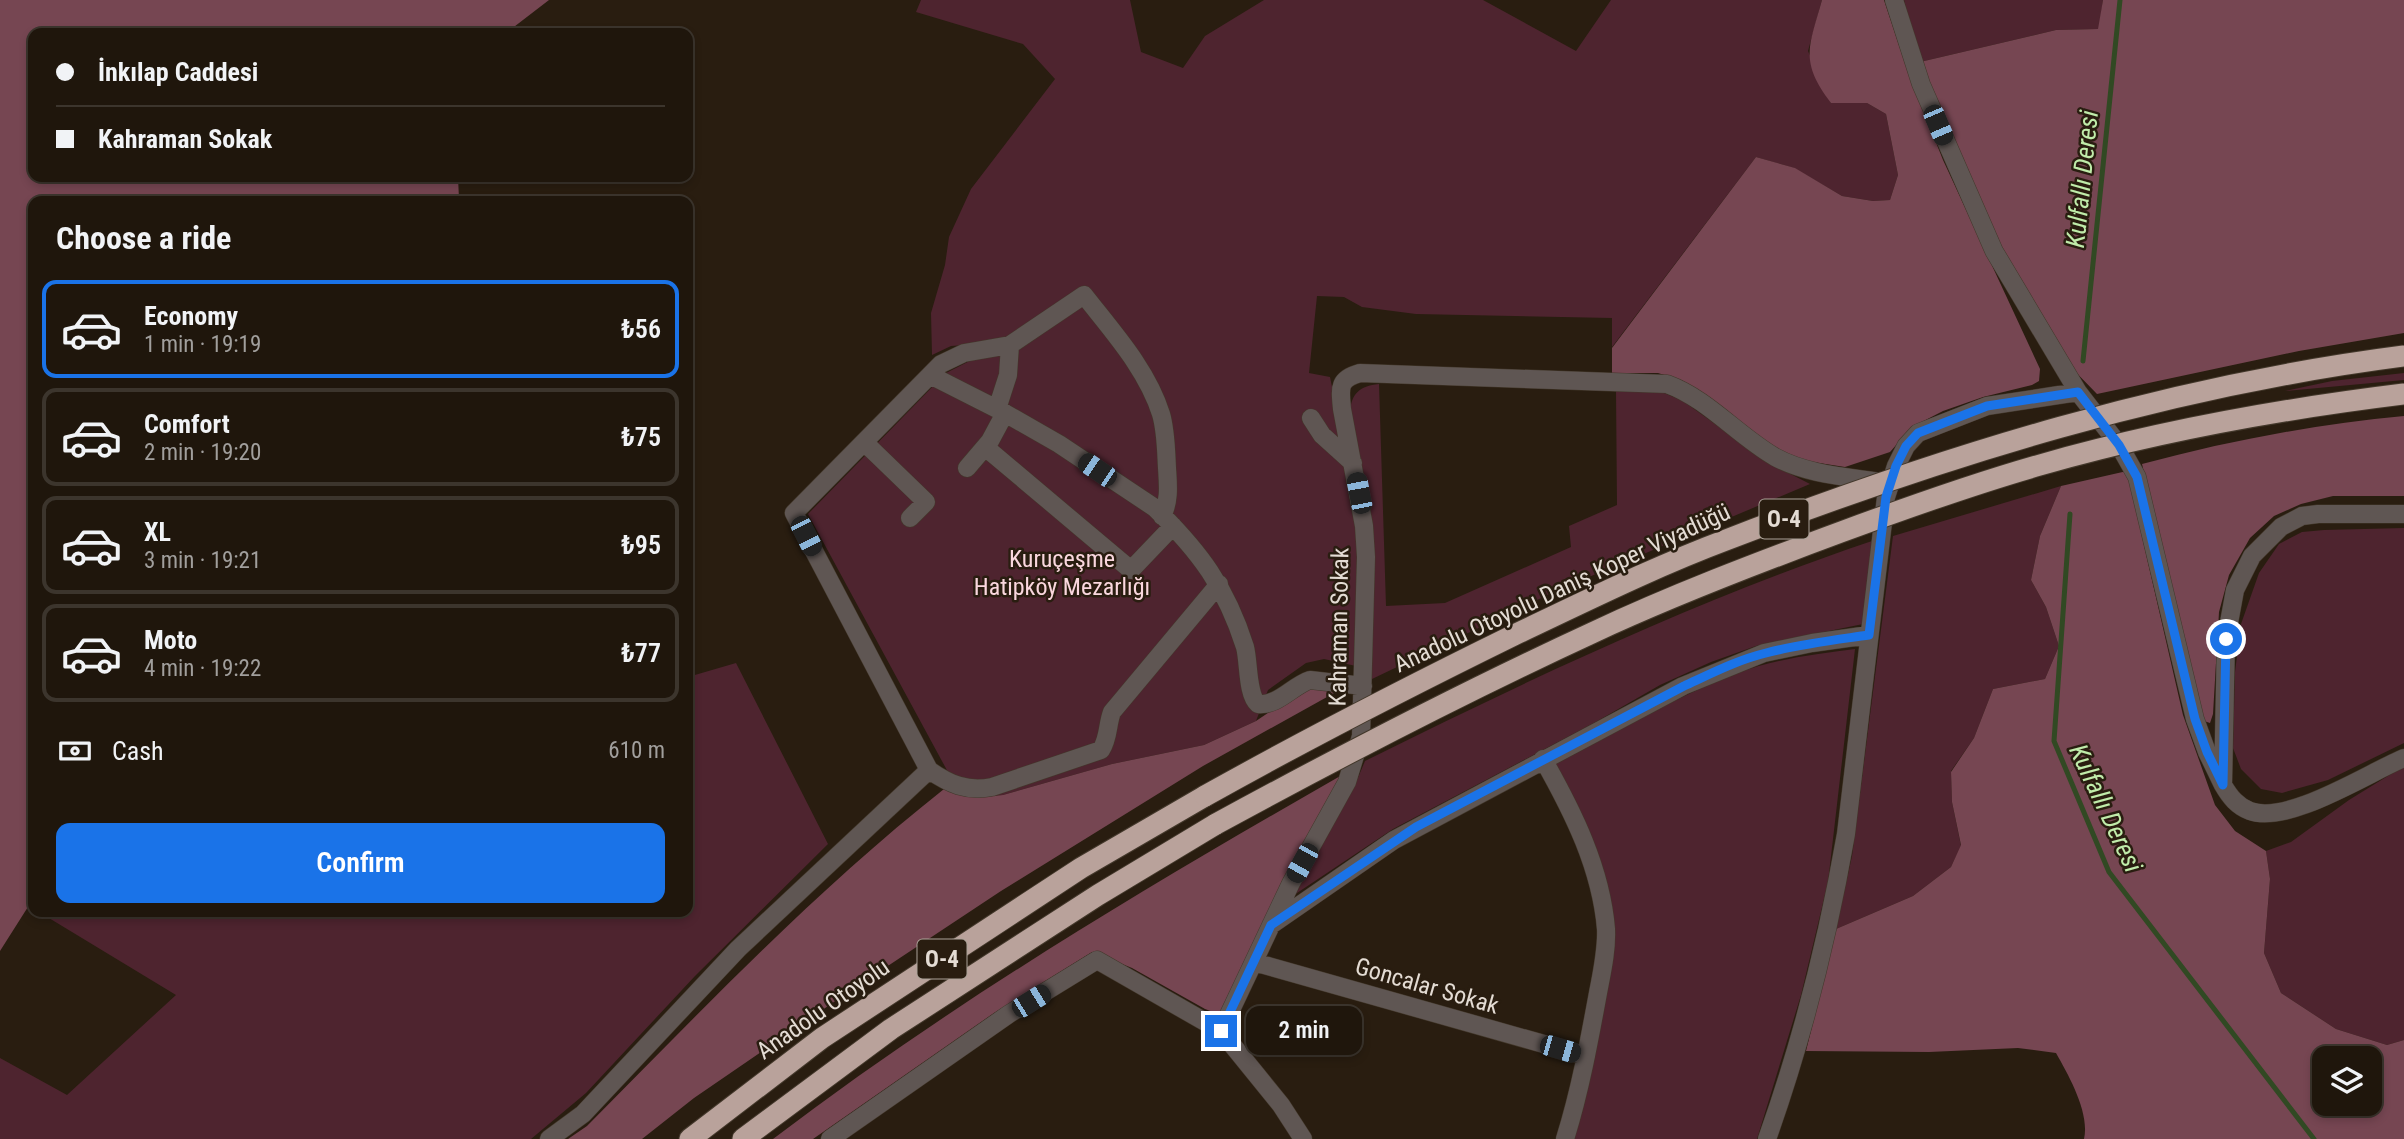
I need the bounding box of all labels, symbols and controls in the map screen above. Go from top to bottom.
text: İnkılap Caddesi [98,57,258,87]
car [1921,102,1956,148]
water label: Kulfallı Deresi [2060,109,2104,249]
text: Kahraman Sokak [98,124,272,154]
text: Choose a ride [56,219,231,257]
icon: car [60,298,123,361]
text: Economy [144,301,238,331]
text: ₺56 [621,314,661,344]
text: 1 min · 19:19 [144,331,261,358]
icon: car [60,406,123,469]
text: Comfort [144,409,230,439]
text: ₺75 [621,422,661,452]
text: 2 min · 19:20 [144,439,261,466]
car [1074,450,1121,490]
car [1345,470,1374,516]
street label: Anadolu Otoyolu Daniş Koper Viyadüğü [1389,498,1735,678]
road number: O-4 [1760,499,1809,538]
car [788,513,825,559]
icon: car [60,514,123,577]
text: XL [144,517,171,547]
text: ₺95 [621,530,661,560]
park label: Kuruçeşme Hatipköy Mezarlığı [974,545,1150,601]
text: 3 min · 19:21 [144,547,261,574]
street label: Kahraman Sokak [1324,547,1354,707]
icon: car [60,622,123,685]
route start [2210,623,2242,655]
text: Moto [144,625,197,655]
text: ₺77 [621,638,661,668]
text: 4 min · 19:22 [144,655,261,682]
icon: cash [56,732,94,770]
text: Cash [112,736,164,766]
text: 610 m [608,737,665,764]
water label: Kulfallı Deresi [2063,739,2149,877]
button: Confirm [56,823,665,903]
car [1283,840,1322,886]
road number: O-4 [918,940,967,978]
street label: Goncalar Sokak [1352,952,1502,1020]
street label: Anadolu Otoyolu [751,953,895,1065]
car [1008,981,1055,1021]
callout: 2 min [1246,1006,1361,1056]
route end [1205,1015,1237,1047]
text: 2 min [1279,1017,1329,1044]
car [1537,1033,1584,1065]
map controls [2312,1046,2382,1116]
button: layers [2312,1046,2382,1116]

